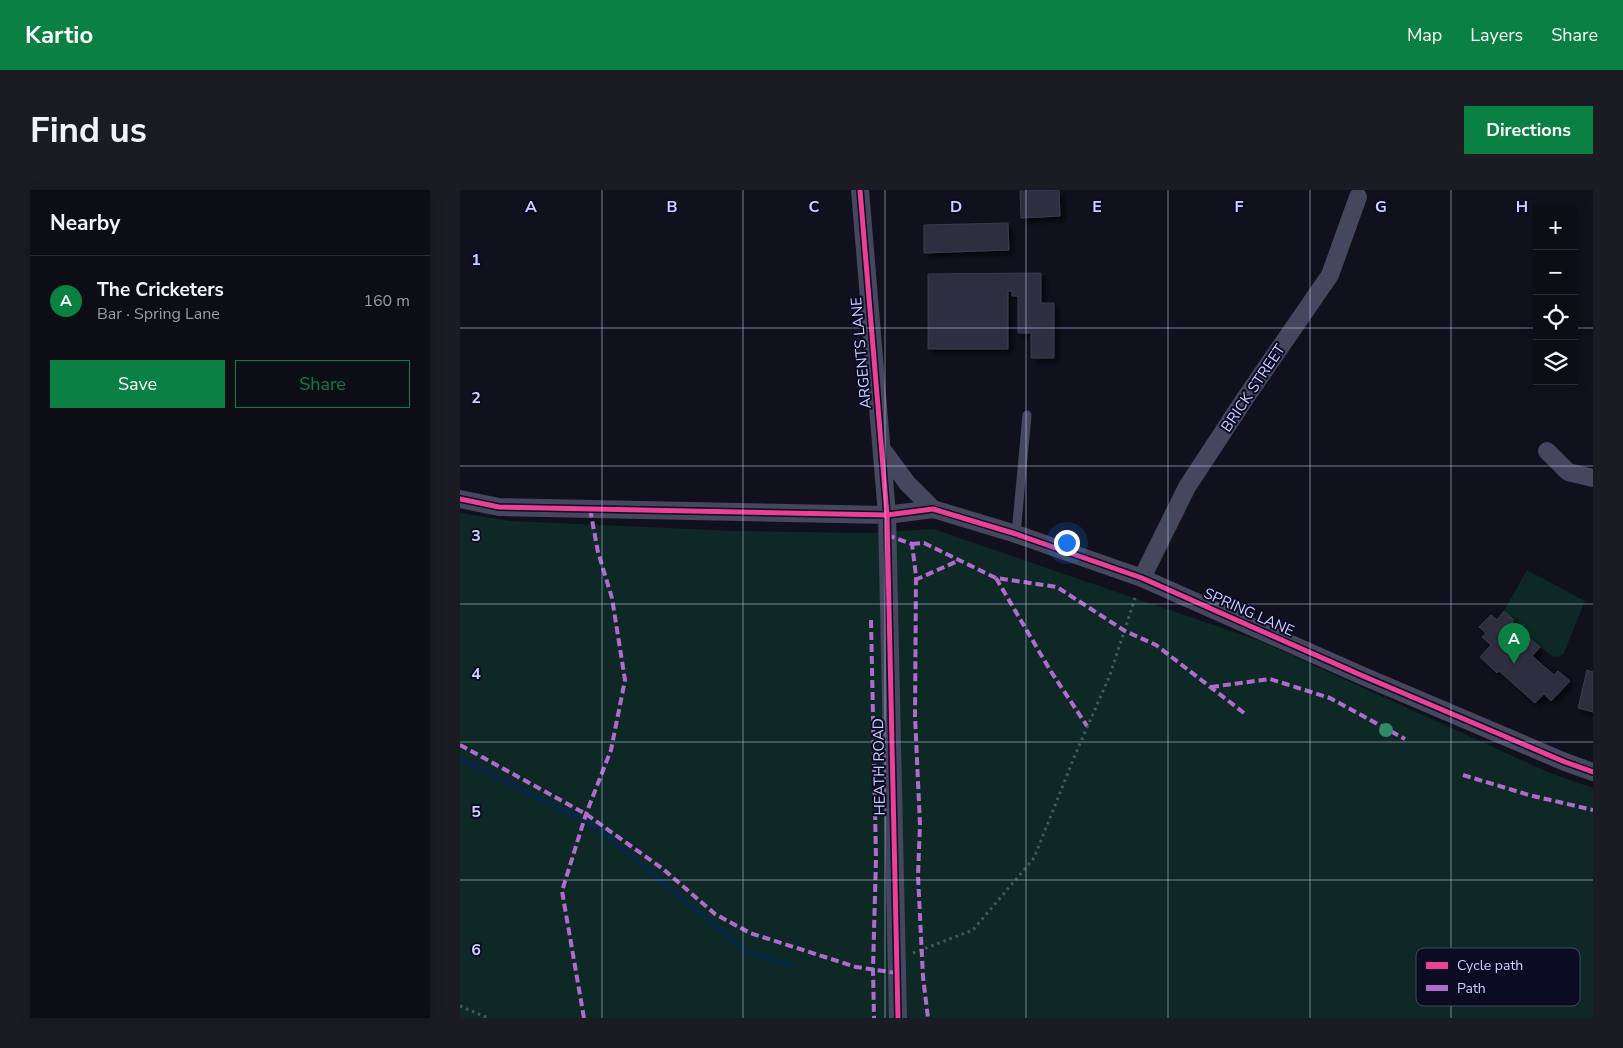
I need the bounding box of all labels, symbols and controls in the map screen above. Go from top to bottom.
text: Kartio [25,19,93,51]
text: Map [1407,23,1442,47]
text: Layers [1470,23,1523,47]
text: Share [1551,23,1598,47]
button: Directions [1464,106,1593,154]
text: Find us [30,107,147,154]
text: A [525,196,537,218]
text: B [666,196,678,218]
text: C [809,196,820,218]
text: D [950,196,962,218]
text: E [1092,196,1102,218]
text: F [1235,196,1244,218]
text: G [1375,196,1387,218]
text: H [1516,196,1528,218]
map controls [1533,205,1578,385]
button: + [1533,205,1578,250]
text: Nearby [50,209,120,237]
text: 1 [471,249,481,271]
button: − [1533,250,1578,295]
text: The Cricketers [97,277,224,303]
text: A [60,290,72,312]
text: 160 m [363,290,410,312]
button: locate [1533,295,1578,340]
street label: ARGENTS LANE [846,296,876,410]
text: Bar · Spring Lane [97,303,220,325]
street label: BRICK STREET [1216,340,1290,436]
button: layers [1533,340,1578,385]
button: Save [50,360,225,408]
button: Share [235,360,410,408]
text: 2 [471,387,481,409]
text: 3 [471,525,481,547]
your location [1054,530,1080,556]
street label: SPRING LANE [1201,583,1297,641]
pin: A [1498,623,1530,664]
text: 4 [471,663,481,685]
street label: HEATH ROAD [868,718,890,816]
text: 5 [471,801,481,823]
text: 6 [471,939,481,961]
legend [1416,948,1580,1006]
text: Cycle path [1457,956,1523,975]
text: Path [1457,979,1486,998]

